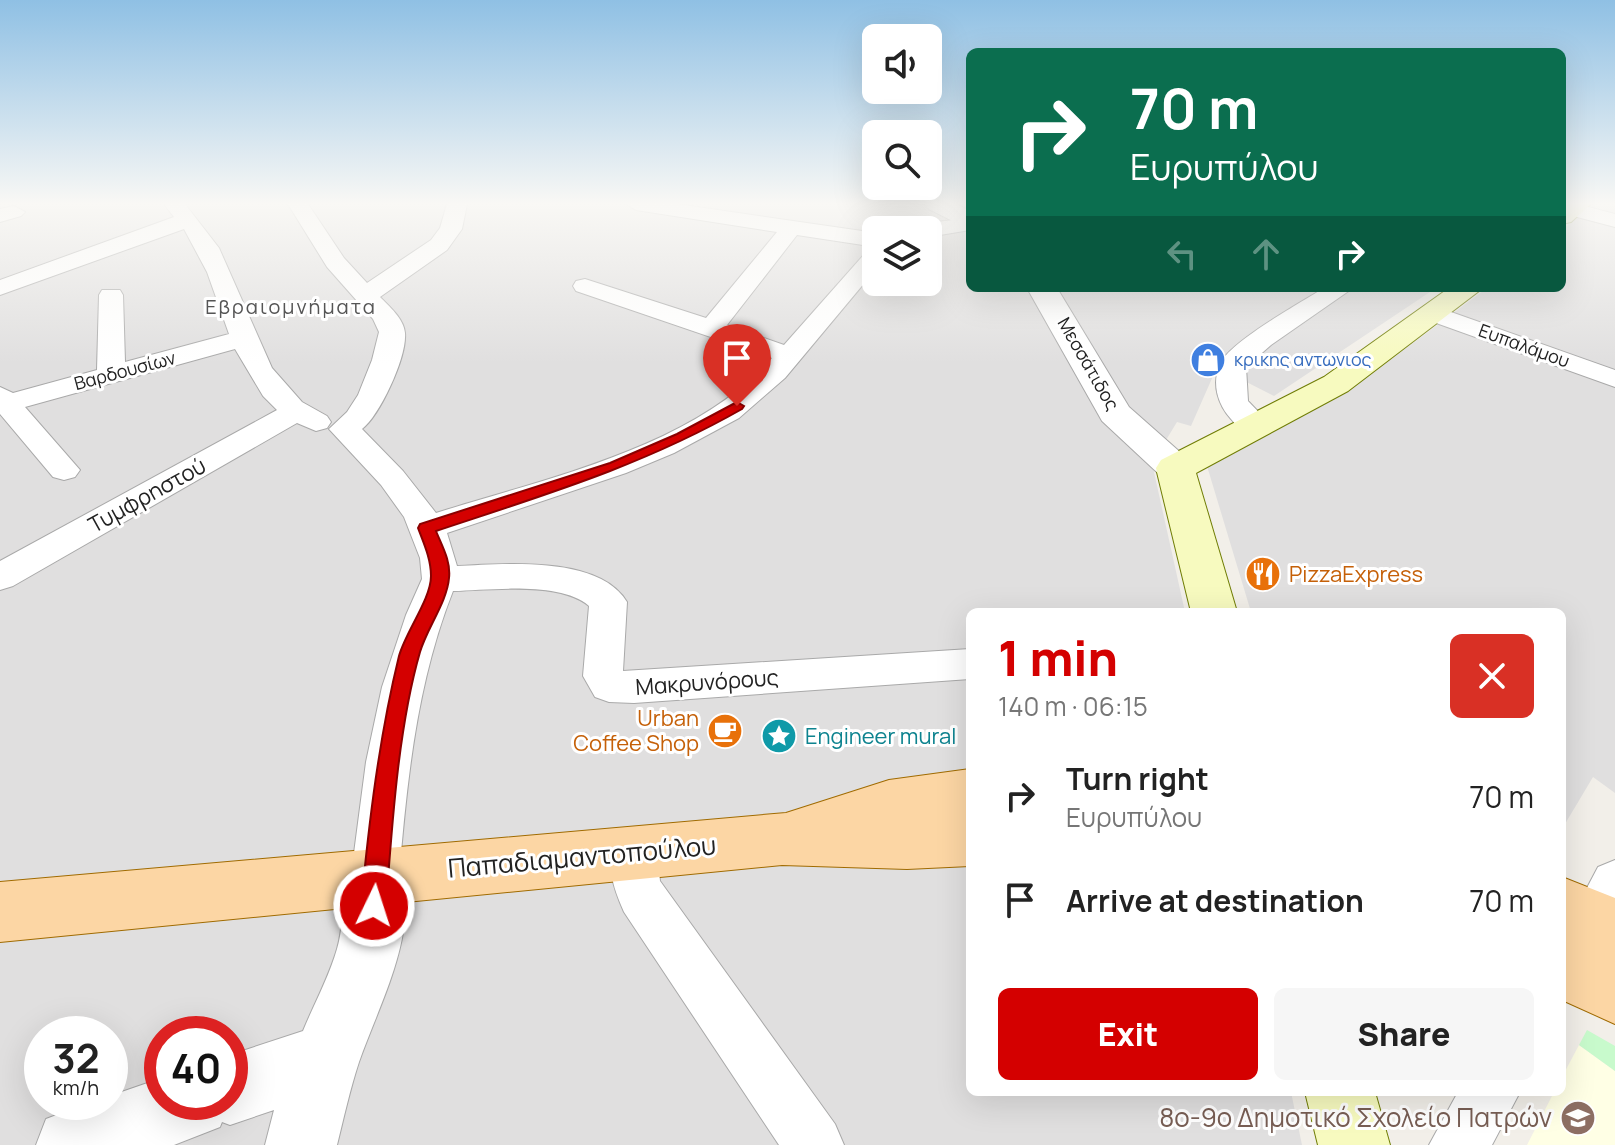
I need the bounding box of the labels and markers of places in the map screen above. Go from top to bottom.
pin [703,324,771,406]
shop icon: κρικης αντωνιος [1189,341,1227,379]
place label: κρικης αντωνιος [1234,347,1372,371]
restaurant icon: PizzaExpress [1244,555,1282,593]
place label: PizzaExpress [1289,559,1423,589]
place label: Urban Coffee Shop [573,703,699,758]
cafe icon: Urban Coffee Shop [706,712,744,750]
place icon: Engineer mural [760,717,798,755]
place label: Engineer mural [805,721,956,751]
place label: 8o-9ο Δημοτικό Σχολείο Πατρών [1159,1099,1552,1135]
school or university icon: 8o-9ο Δημοτικό Σχολείο Πατρών [1559,1099,1597,1137]

